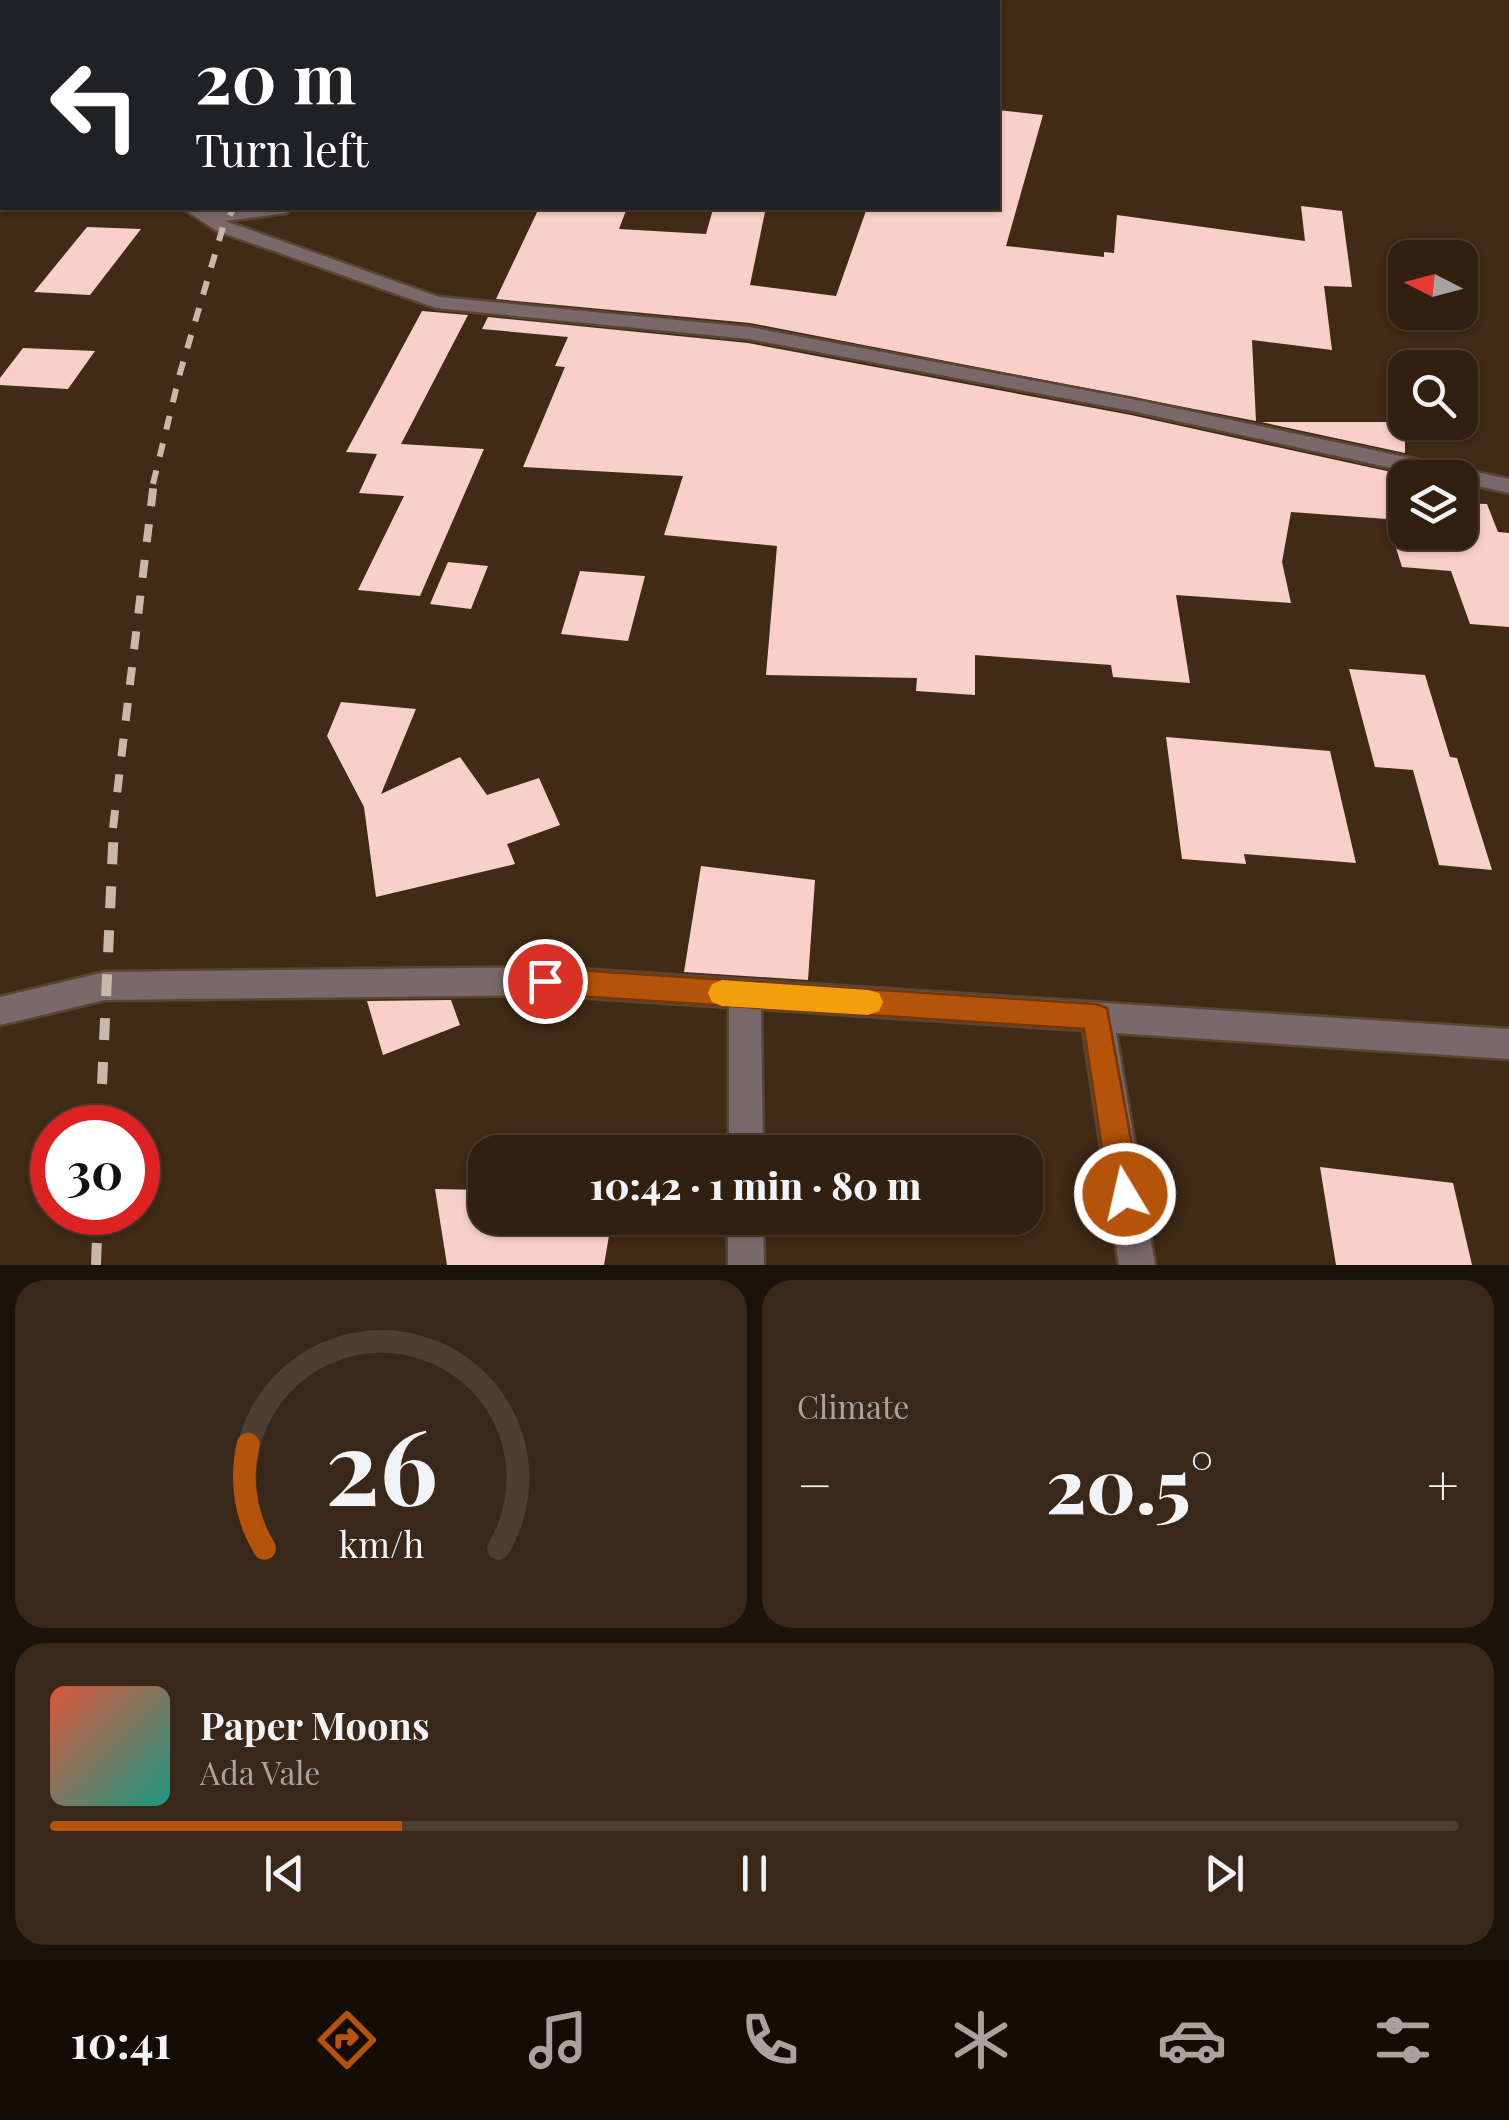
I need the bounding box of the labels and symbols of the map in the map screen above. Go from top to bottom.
north arrow [1388,240,1478,330]
pin [503,939,588,1024]
speed limit sign: 30 [30,1105,160,1235]
position arrow [1073,1142,1177,1246]

